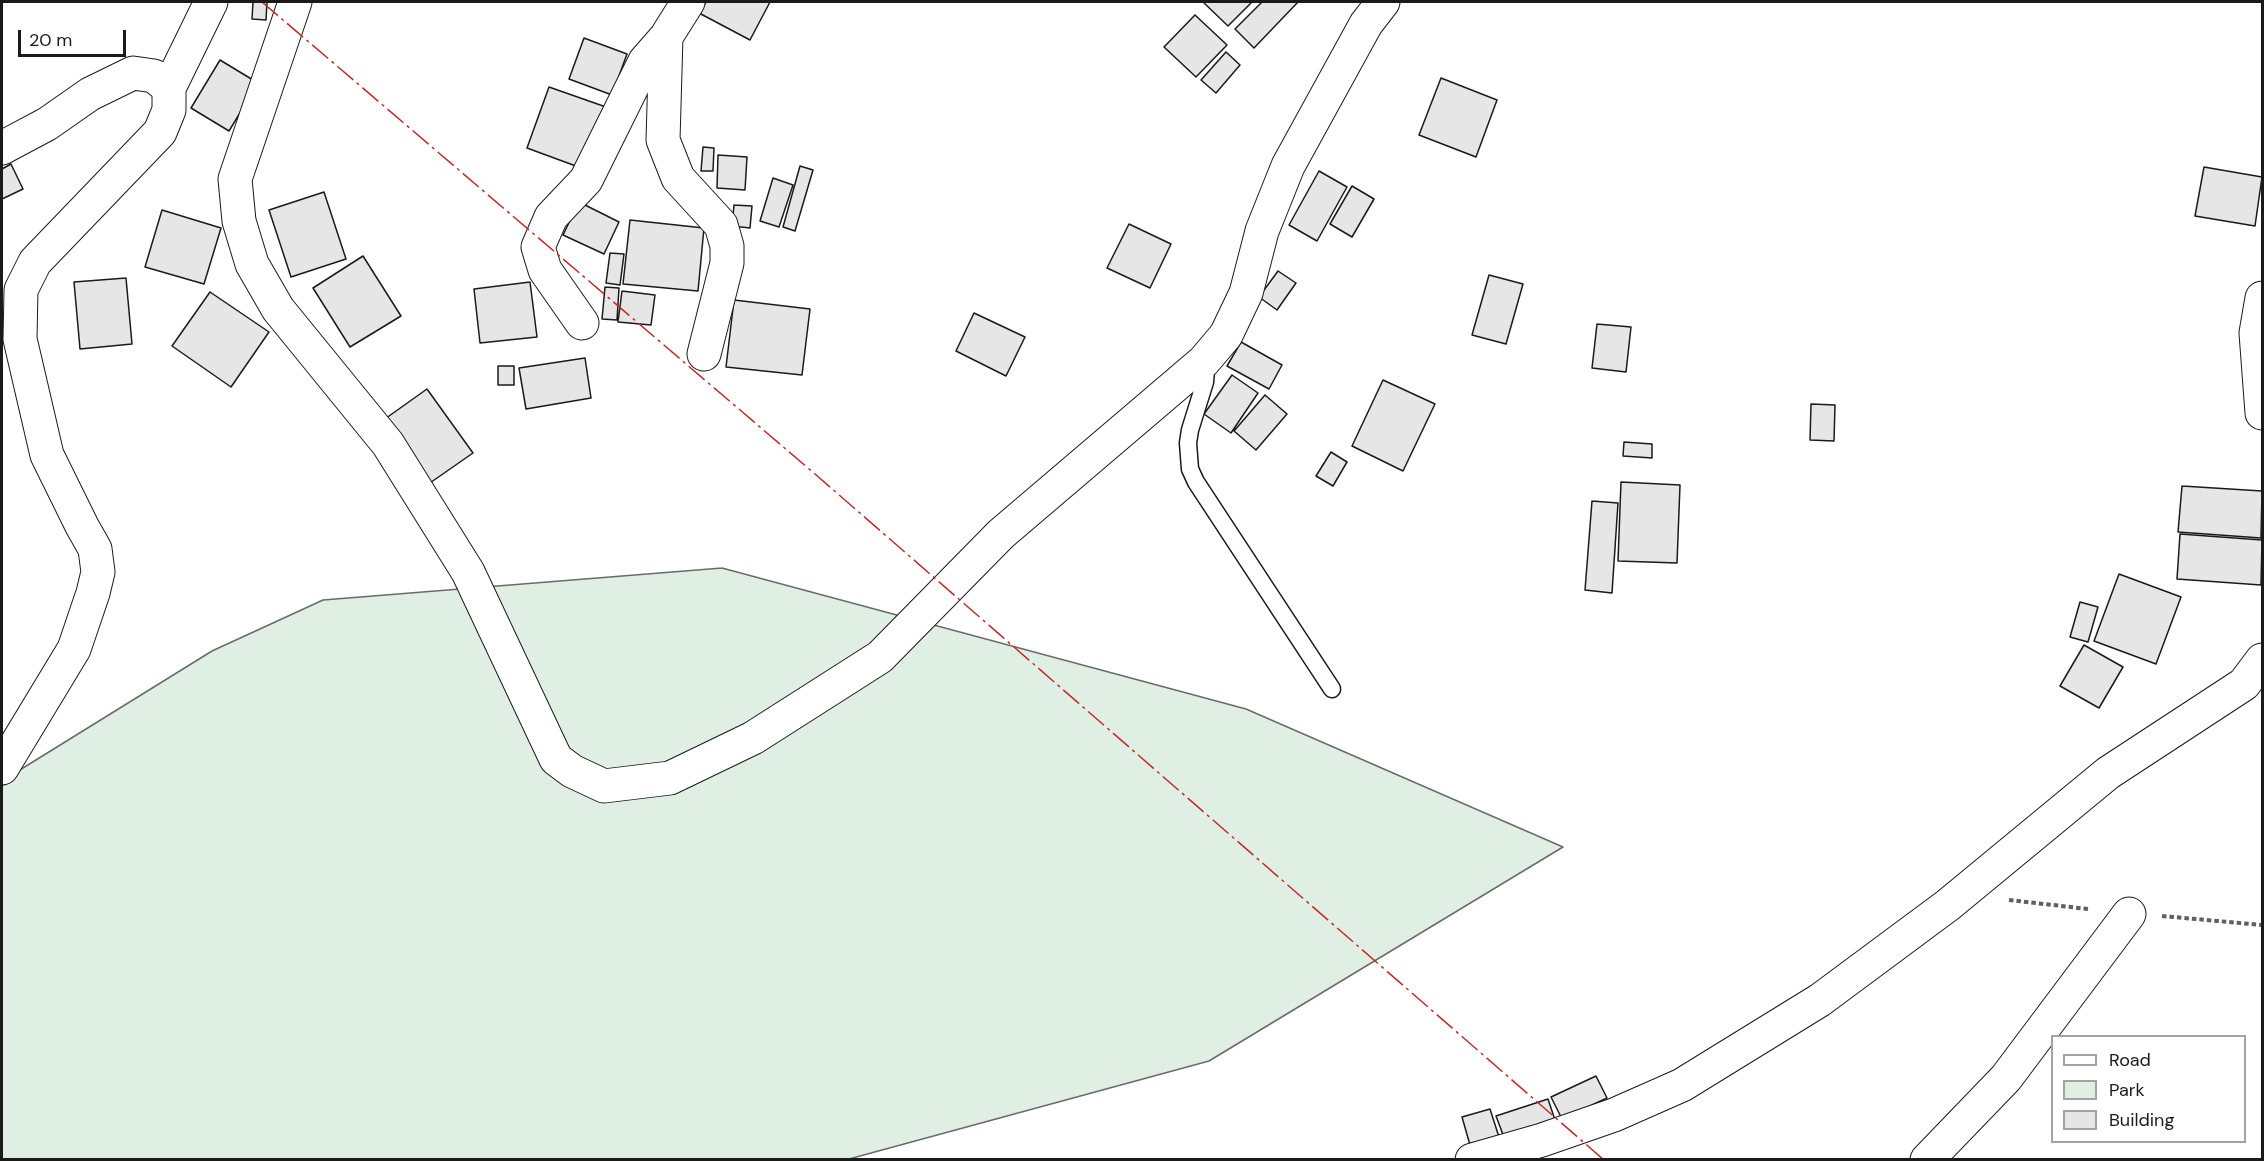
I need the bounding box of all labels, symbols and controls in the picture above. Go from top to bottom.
scale bar [21,18,129,56]
text: 20 m [29,28,72,52]
legend [2051,1035,2246,1143]
text: Road [2109,1048,2151,1072]
text: Park [2109,1078,2145,1102]
text: Building [2109,1108,2174,1132]

